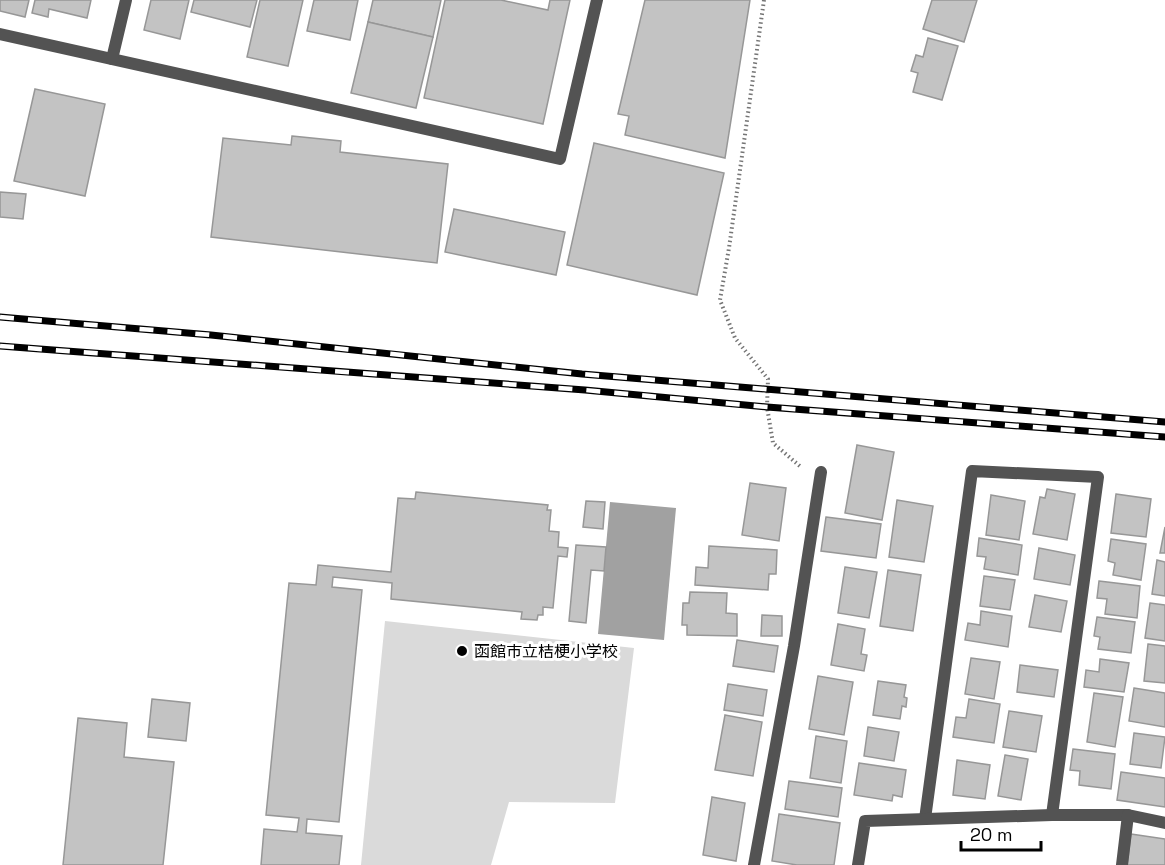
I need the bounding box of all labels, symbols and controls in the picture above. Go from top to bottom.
place label: 函館市立桔梗小学校 [474,641,618,662]
marker: 函館市立桔梗小学校 [455,644,469,658]
scale bar [961,814,1040,852]
text: 20 m [970,823,1013,846]

